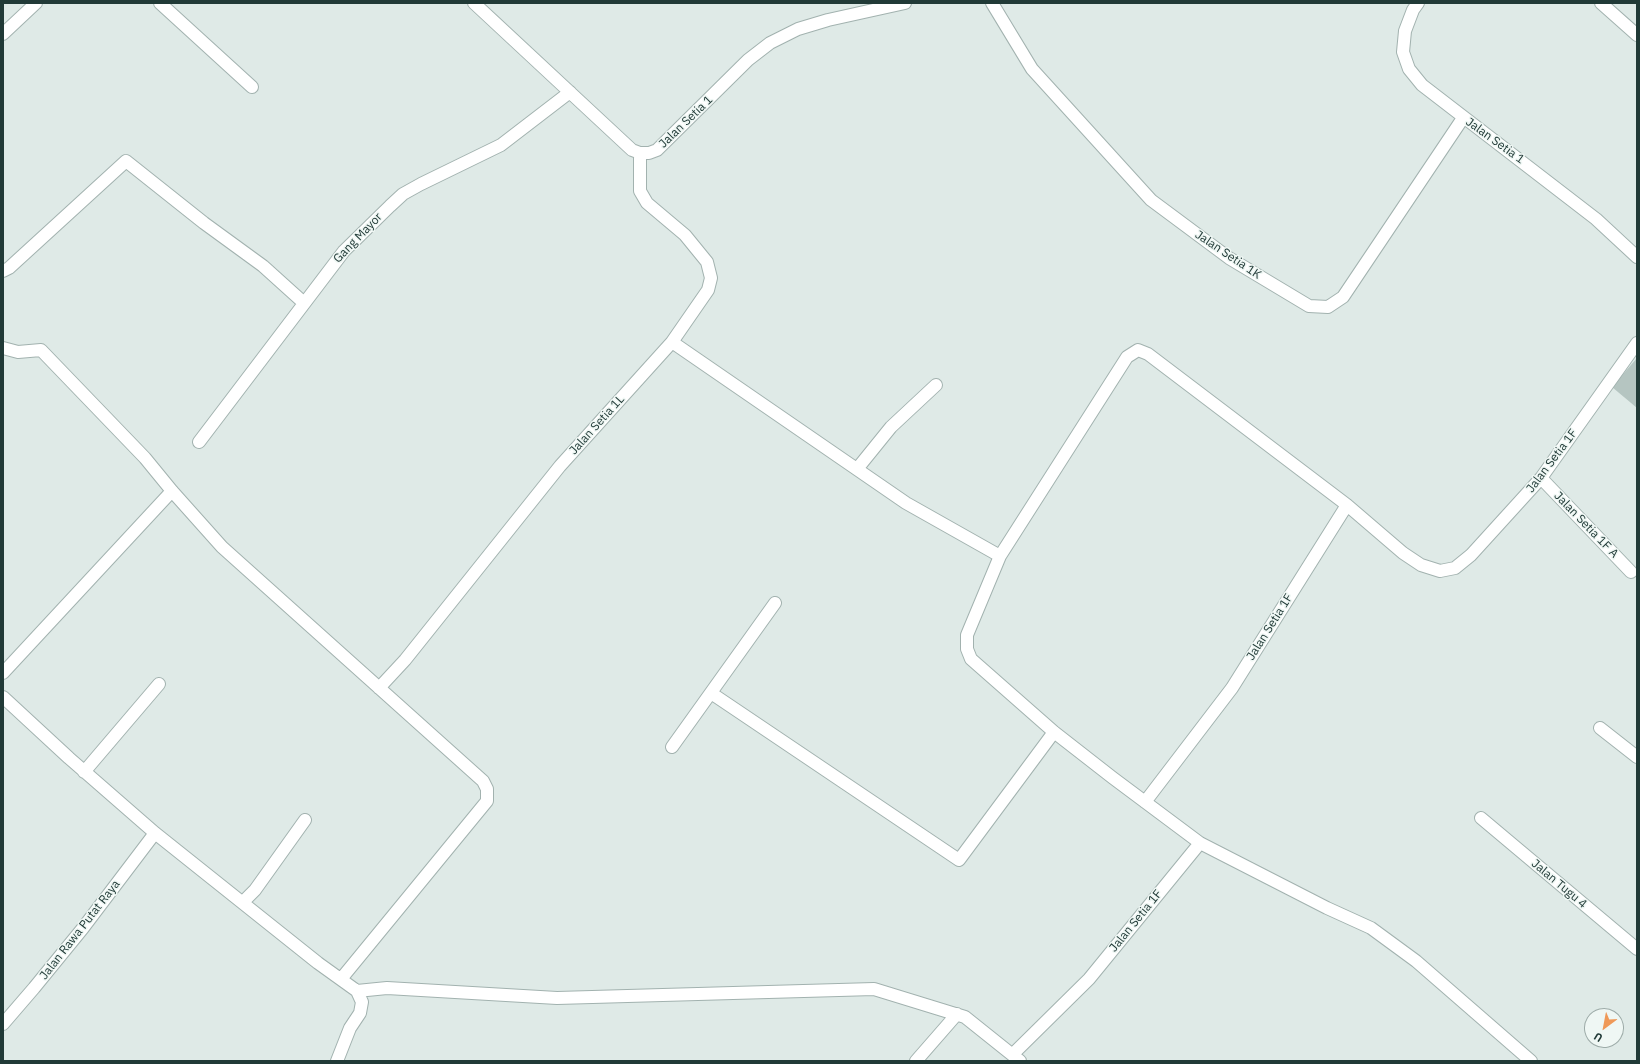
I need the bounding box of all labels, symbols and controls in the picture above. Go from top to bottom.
street label: Jalan Setia 1 [656,93,716,151]
street label: Jalan Setia 1 [1463,115,1527,167]
street label: Gang Mayor [331,210,385,266]
street label: Jalan Setia 1K [1192,228,1264,282]
street label: Jalan Setia 1L [567,392,627,458]
street label: Jalan Setia 1F [1523,426,1581,496]
street label: Jalan Setia 1F A [1551,489,1621,561]
street label: Jalan Setia 1F [1244,591,1296,663]
street label: Jalan Tugu 4 [1528,857,1590,911]
street label: Jalan Rawa Putat Raya [37,877,123,983]
street label: Jalan Setia 1F [1107,887,1165,955]
north arrow [1584,1008,1624,1048]
text: U [1591,1029,1605,1045]

